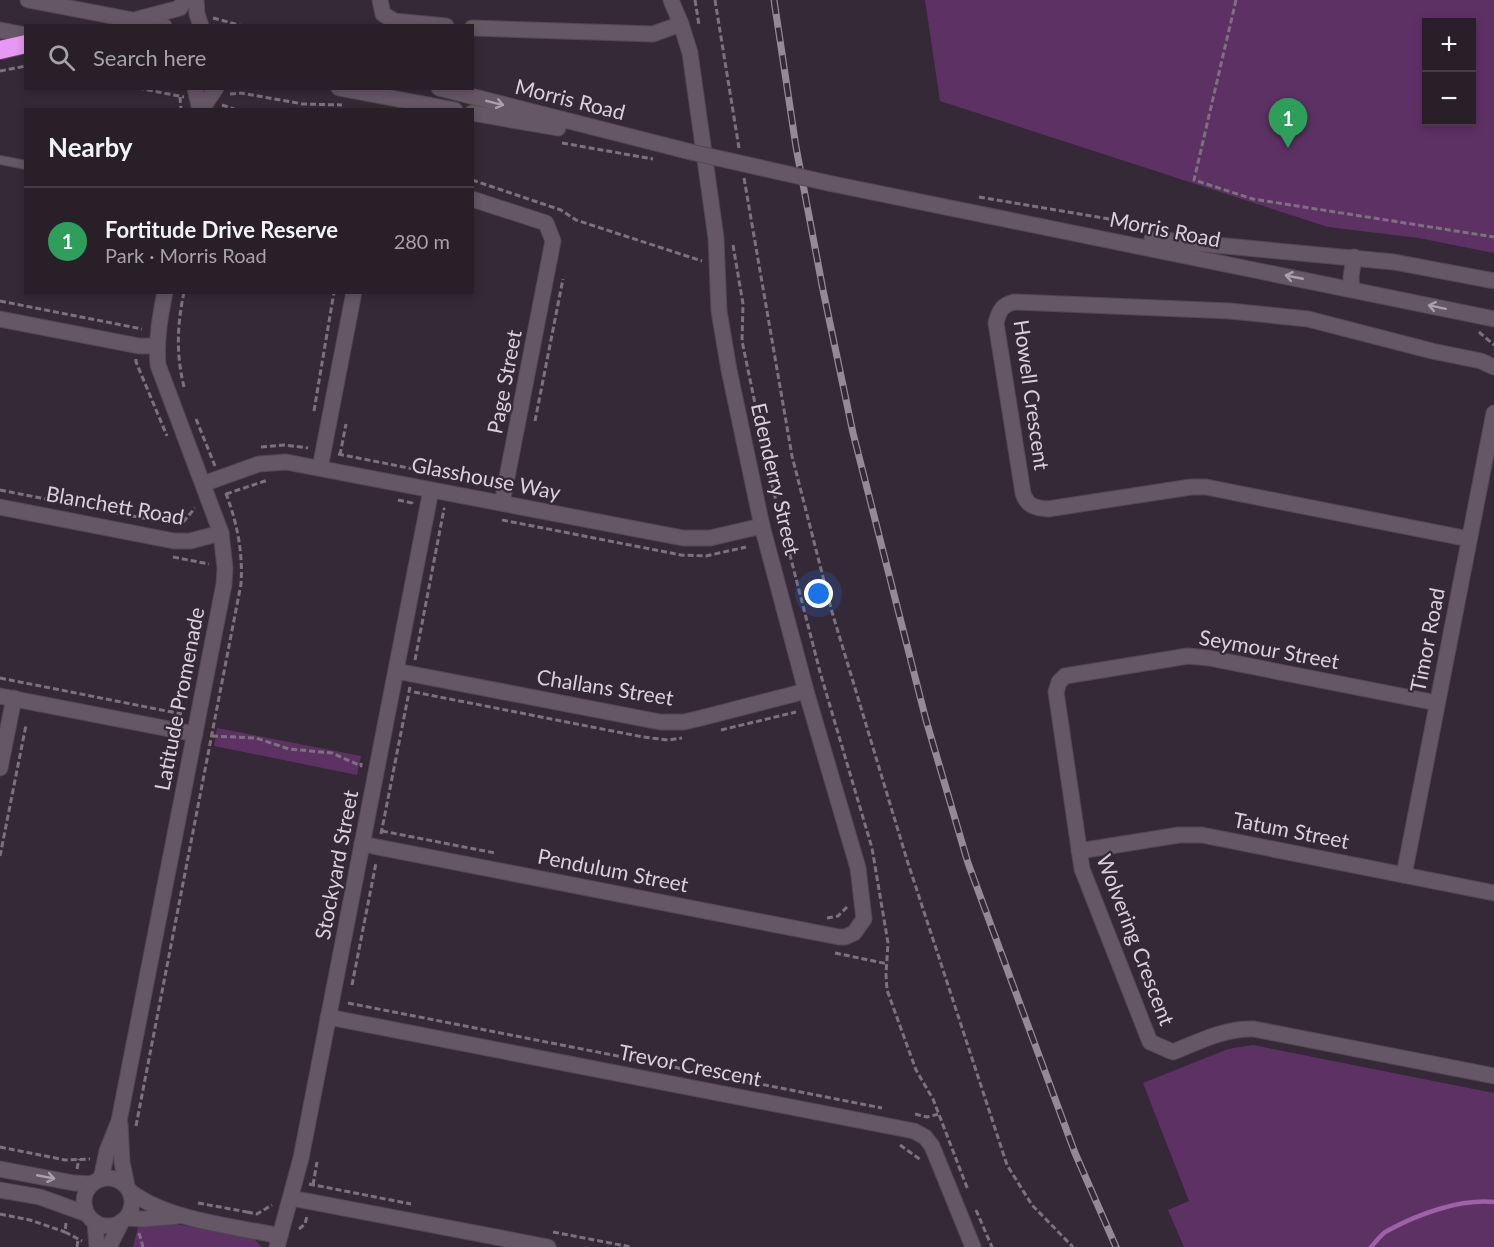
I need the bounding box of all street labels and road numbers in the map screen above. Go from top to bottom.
street label: Morris Road [513,73,628,124]
street label: Morris Road [1108,206,1223,252]
street label: Howell Crescent [1010,318,1055,472]
street label: Page Street [481,327,526,436]
street label: Edenderry Street [747,400,806,558]
street label: Glasshouse Way [410,451,563,504]
street label: Blanchett Road [44,480,186,529]
street label: Timor Road [1404,585,1449,694]
street label: Latitude Promenade [148,605,209,793]
street label: Seymour Street [1197,624,1342,673]
street label: Challans Street [535,663,676,710]
street label: Stockyard Street [309,787,362,942]
street label: Tatum Street [1231,806,1352,853]
street label: Pendulum Street [536,843,691,896]
street label: Wolvering Crescent [1092,850,1181,1029]
street label: Trevor Crescent [617,1038,764,1091]

